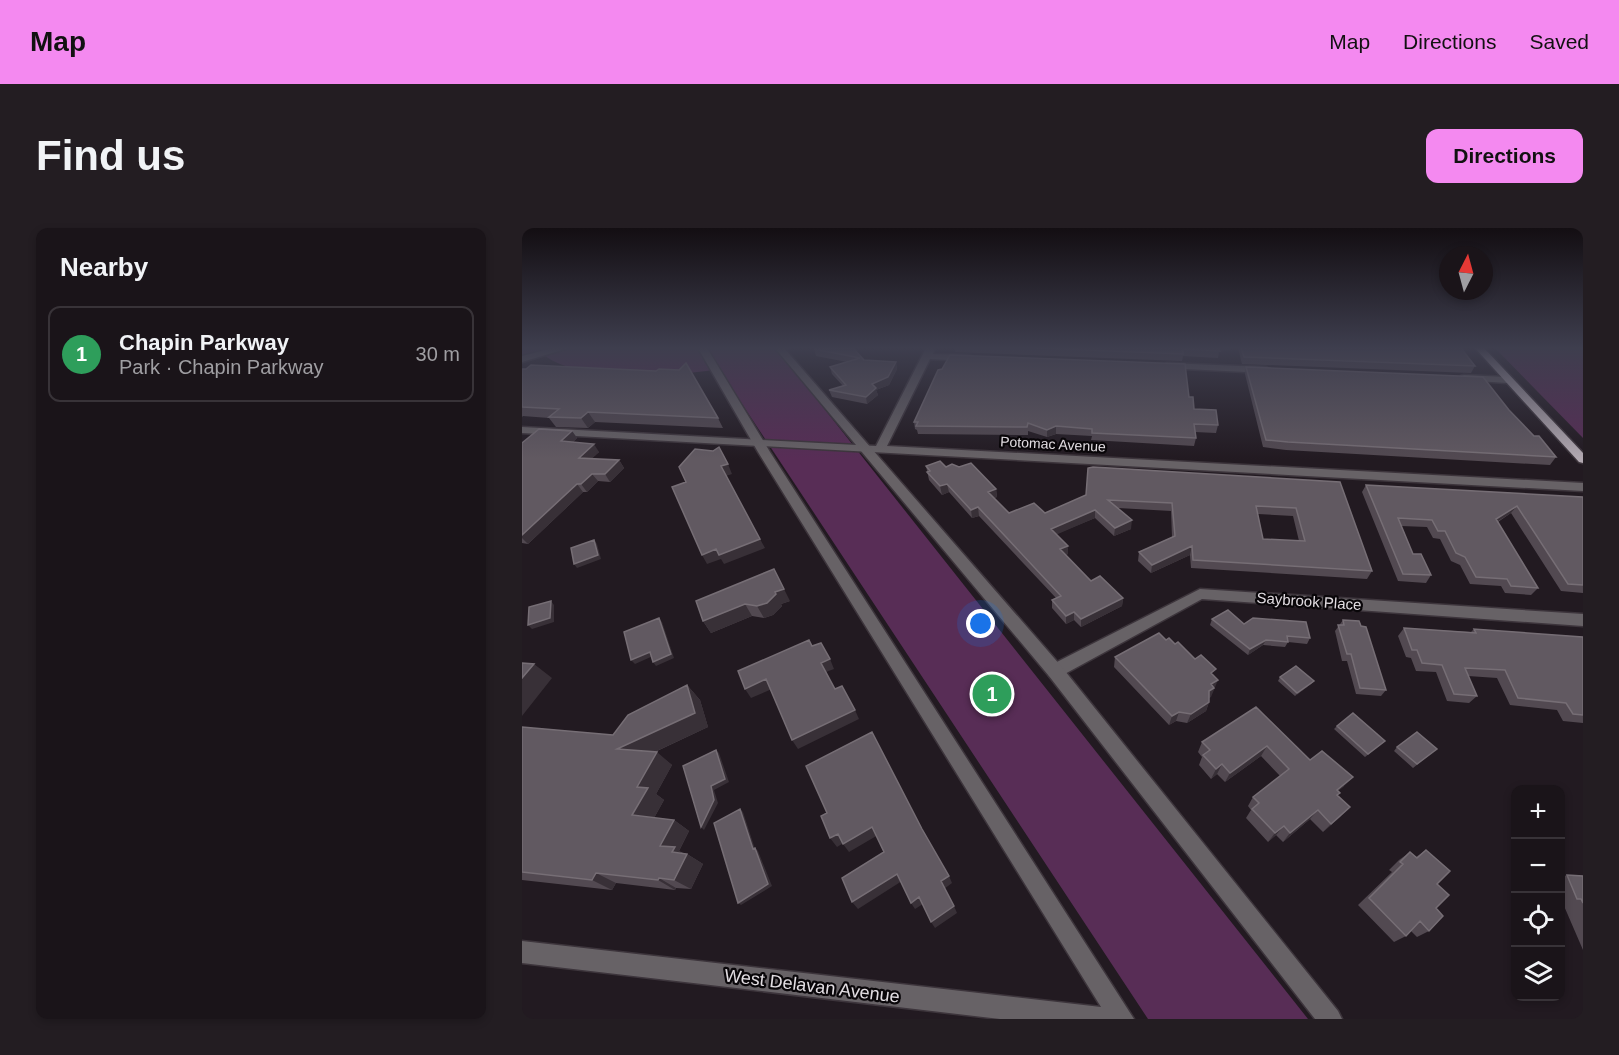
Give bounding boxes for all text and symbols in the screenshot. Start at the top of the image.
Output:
text: Map [30,26,86,57]
text: Map [1329,30,1370,53]
text: Directions [1403,30,1496,53]
text: Saved [1529,30,1589,53]
button: Directions [1426,129,1583,183]
text: Find us [36,132,185,179]
north arrow [1439,246,1493,300]
text: Nearby [60,252,148,282]
text: Chapin Parkway [119,330,289,355]
text: 1 [76,343,87,365]
text: 30 m [416,343,460,365]
text: Park · Chapin Parkway [119,356,324,378]
street label: Potomac Avenue [1000,433,1106,455]
street label: Saybrook Place [1256,589,1362,613]
your location [966,609,995,638]
pin: 1 [972,672,1012,716]
map controls [1511,785,1565,1001]
button: + [1511,785,1565,839]
button: − [1511,839,1565,893]
button: locate [1511,893,1565,947]
button: layers [1511,947,1565,1001]
street label: West Delavan Avenue [723,965,901,1007]

